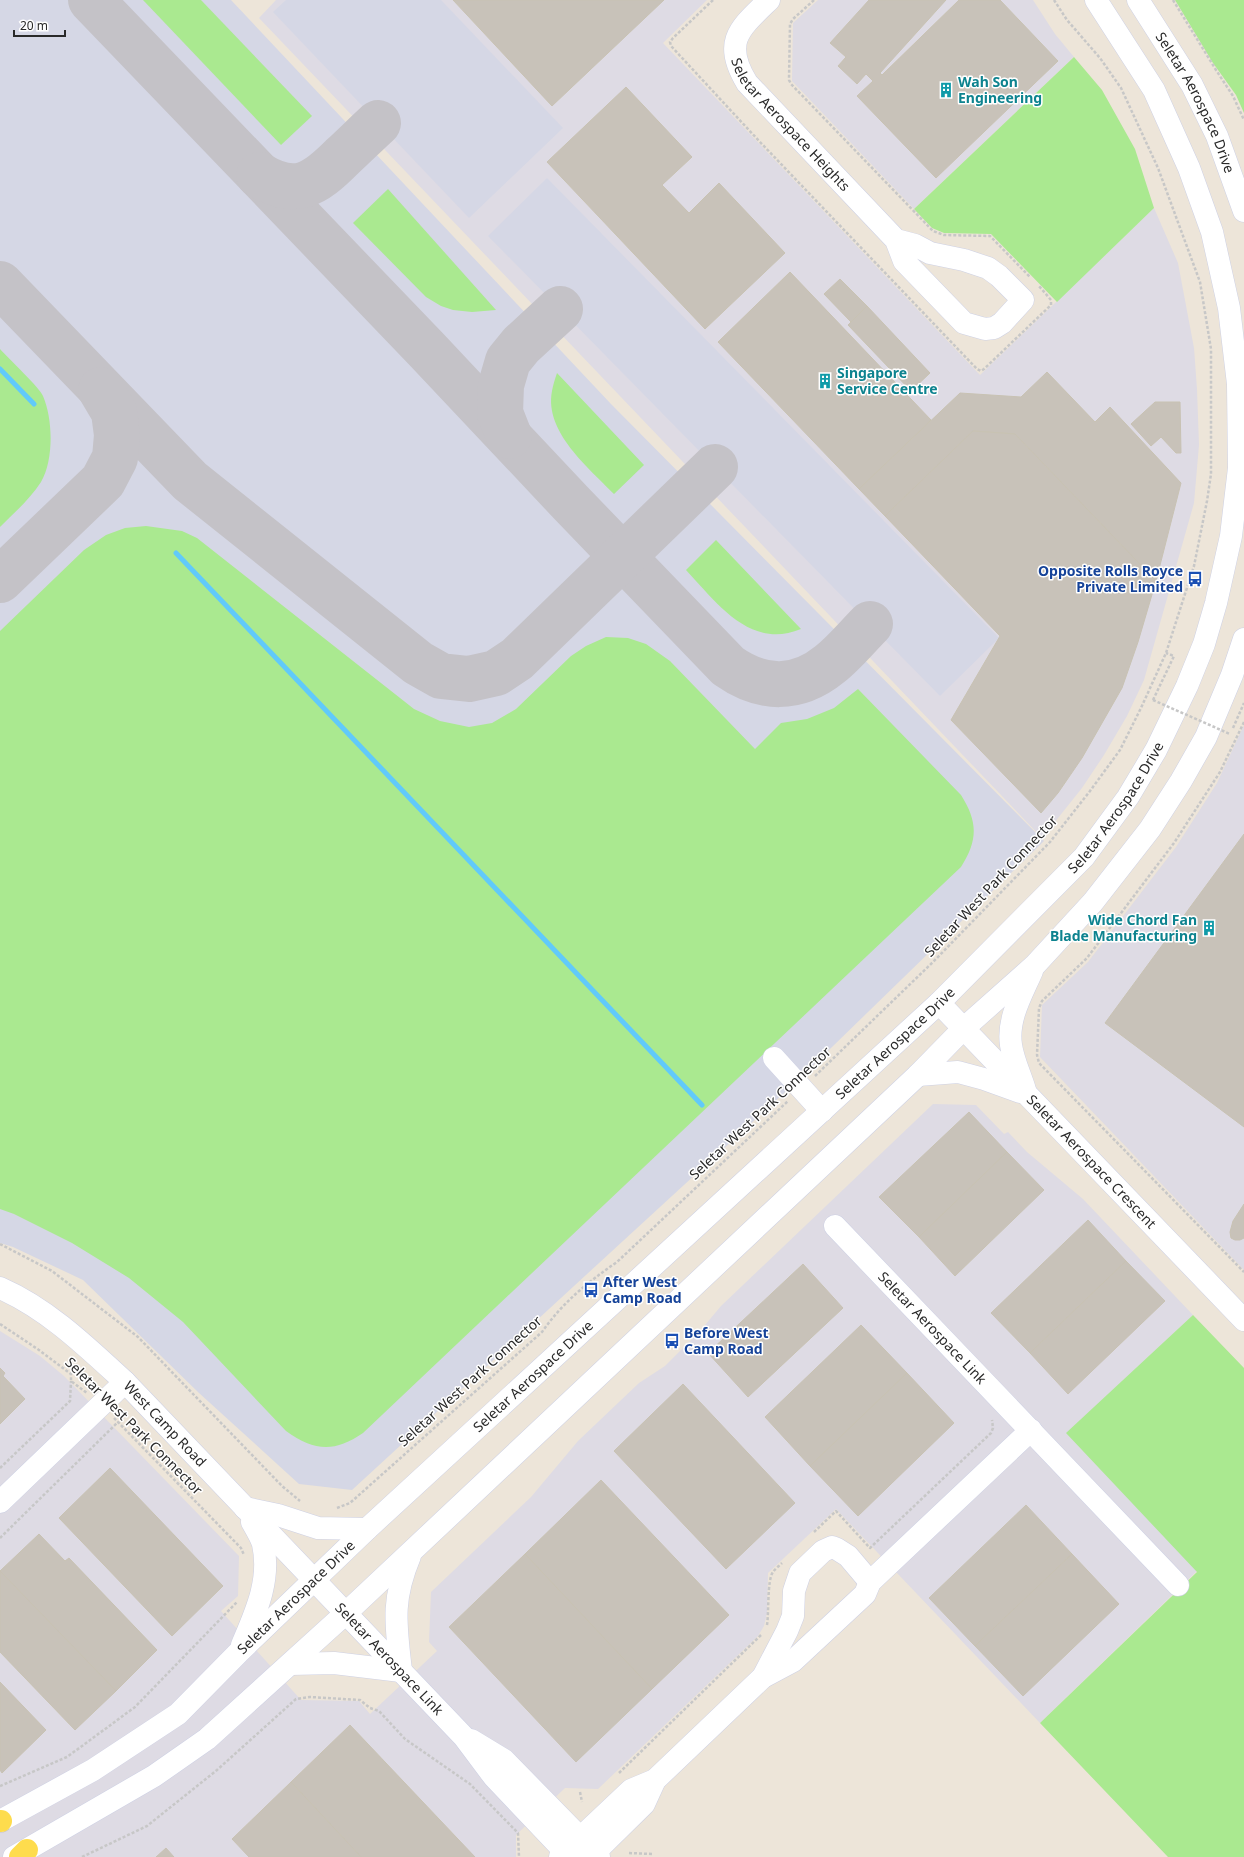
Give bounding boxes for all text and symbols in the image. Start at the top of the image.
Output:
scale bar [14,12,65,38]
text: 20 m [20,17,48,34]
street label: Seletar Aerospace Drive [1152,28,1240,176]
street label: Seletar Aerospace Heights [727,55,855,195]
place label: Wah Son Engineering [958,72,1042,107]
building icon: Wah Son Engineering [937,81,955,99]
place label: Singapore Service Centre [837,363,938,398]
building icon: Singapore Service Centre [816,372,834,390]
place label: Opposite Rolls Royce Private Limited [1038,561,1183,596]
bus stop icon: Opposite Rolls Royce Private Limited [1186,570,1204,588]
street label: Seletar Aerospace Drive [1063,738,1168,877]
street label: Seletar West Park Connector [920,811,1062,961]
place label: Wide Chord Fan Blade Manufacturing [1050,910,1197,945]
building icon: Wide Chord Fan Blade Manufacturing [1200,919,1218,937]
street label: Seletar Aerospace Drive [831,983,959,1103]
street label: Seletar West Park Connector [685,1042,835,1183]
street label: Seletar Aerospace Crescent [1023,1090,1161,1232]
street label: Seletar Aerospace Link [874,1267,991,1388]
place label: After West Camp Road [603,1272,682,1307]
bus stop icon: After West Camp Road [582,1281,600,1299]
street label: Seletar West Park Connector [394,1311,546,1450]
street label: Seletar Aerospace Drive [469,1316,597,1436]
place label: Before West Camp Road [684,1323,769,1358]
bus stop icon: Before West Camp Road [663,1332,681,1350]
street label: Seletar West Park Connector [61,1353,207,1499]
street label: West Camp Road [120,1376,211,1470]
street label: Seletar Aerospace Drive [233,1536,359,1658]
street label: Seletar Aerospace Link [331,1598,448,1719]

